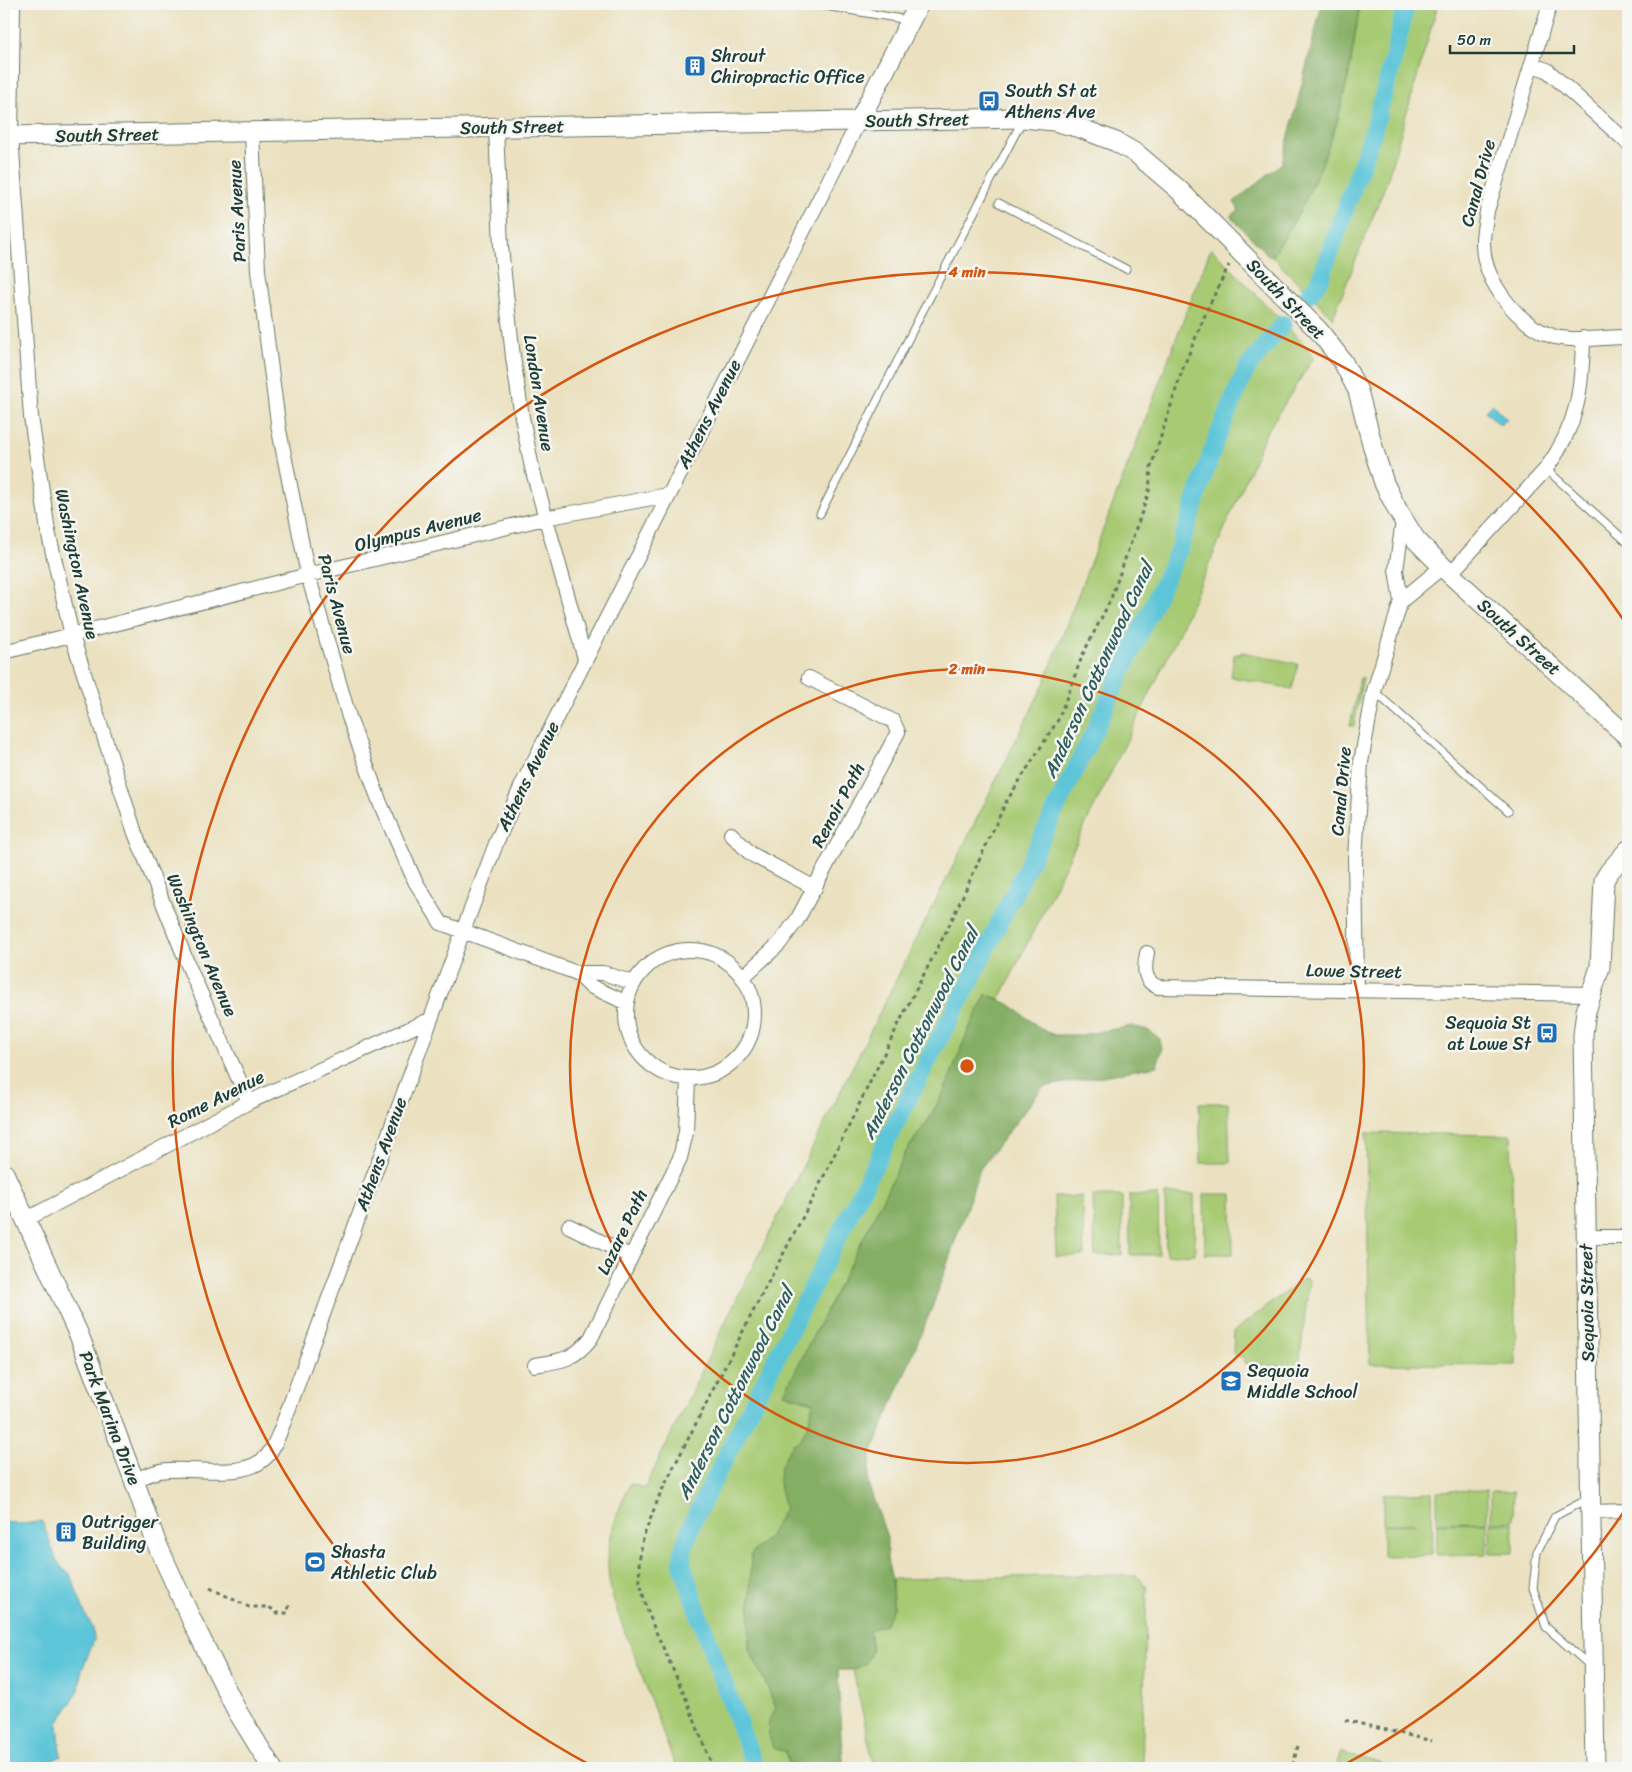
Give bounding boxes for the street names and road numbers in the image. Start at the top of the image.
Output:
street label: South Street [865,103,970,137]
street label: South Street [460,110,565,144]
street label: South Street [55,118,160,152]
street label: Canal Drive [1451,136,1505,230]
street label: Paris Avenue [218,159,256,263]
street label: South Street [1238,250,1334,348]
street label: London Avenue [514,332,564,454]
street label: Athens Avenue [667,354,750,475]
street label: Washington Avenue [45,486,109,643]
street label: Olympus Avenue [351,499,485,561]
street label: Paris Avenue [308,550,366,658]
street label: South Street [1470,590,1569,684]
street label: Athens Avenue [487,715,569,837]
street label: Canal Drive [1321,745,1361,837]
street label: Renoir Path [802,757,874,853]
street label: Washington Avenue [157,868,247,1022]
street label: Lowe Street [1306,954,1402,988]
street label: Rome Avenue [162,1061,270,1137]
street label: Athens Avenue [345,1093,416,1216]
street label: Lazare Path [587,1183,657,1281]
street label: Sequoia Street [1570,1243,1604,1362]
street label: Park Marina Drive [70,1346,150,1490]

